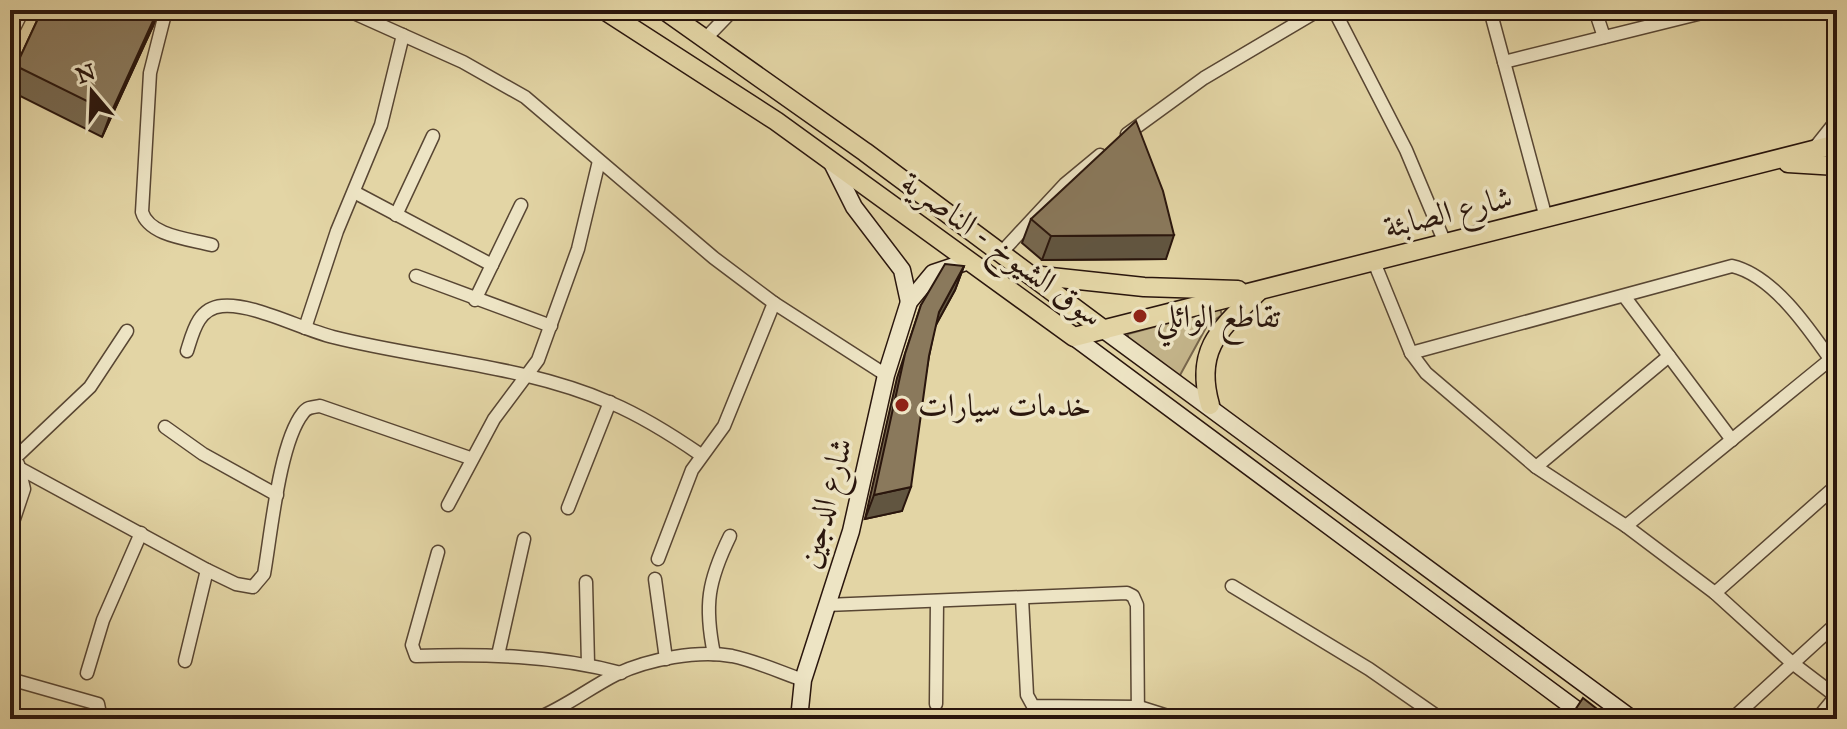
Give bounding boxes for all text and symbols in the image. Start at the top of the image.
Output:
north arrow [52,52,132,132]
text: N [72,58,99,89]
street label: سوق الشيوخ - الناصرية [889,163,1111,342]
street label: شارع الصابئة [1380,177,1518,254]
place label: تقاطع الوائلي [1156,297,1281,347]
marker: تقاطع الوائلي [1131,307,1149,325]
place label: خدمات سيارات [918,386,1091,425]
marker: خدمات سيارات [893,396,911,414]
street label: شارع الدجين [789,434,868,574]

